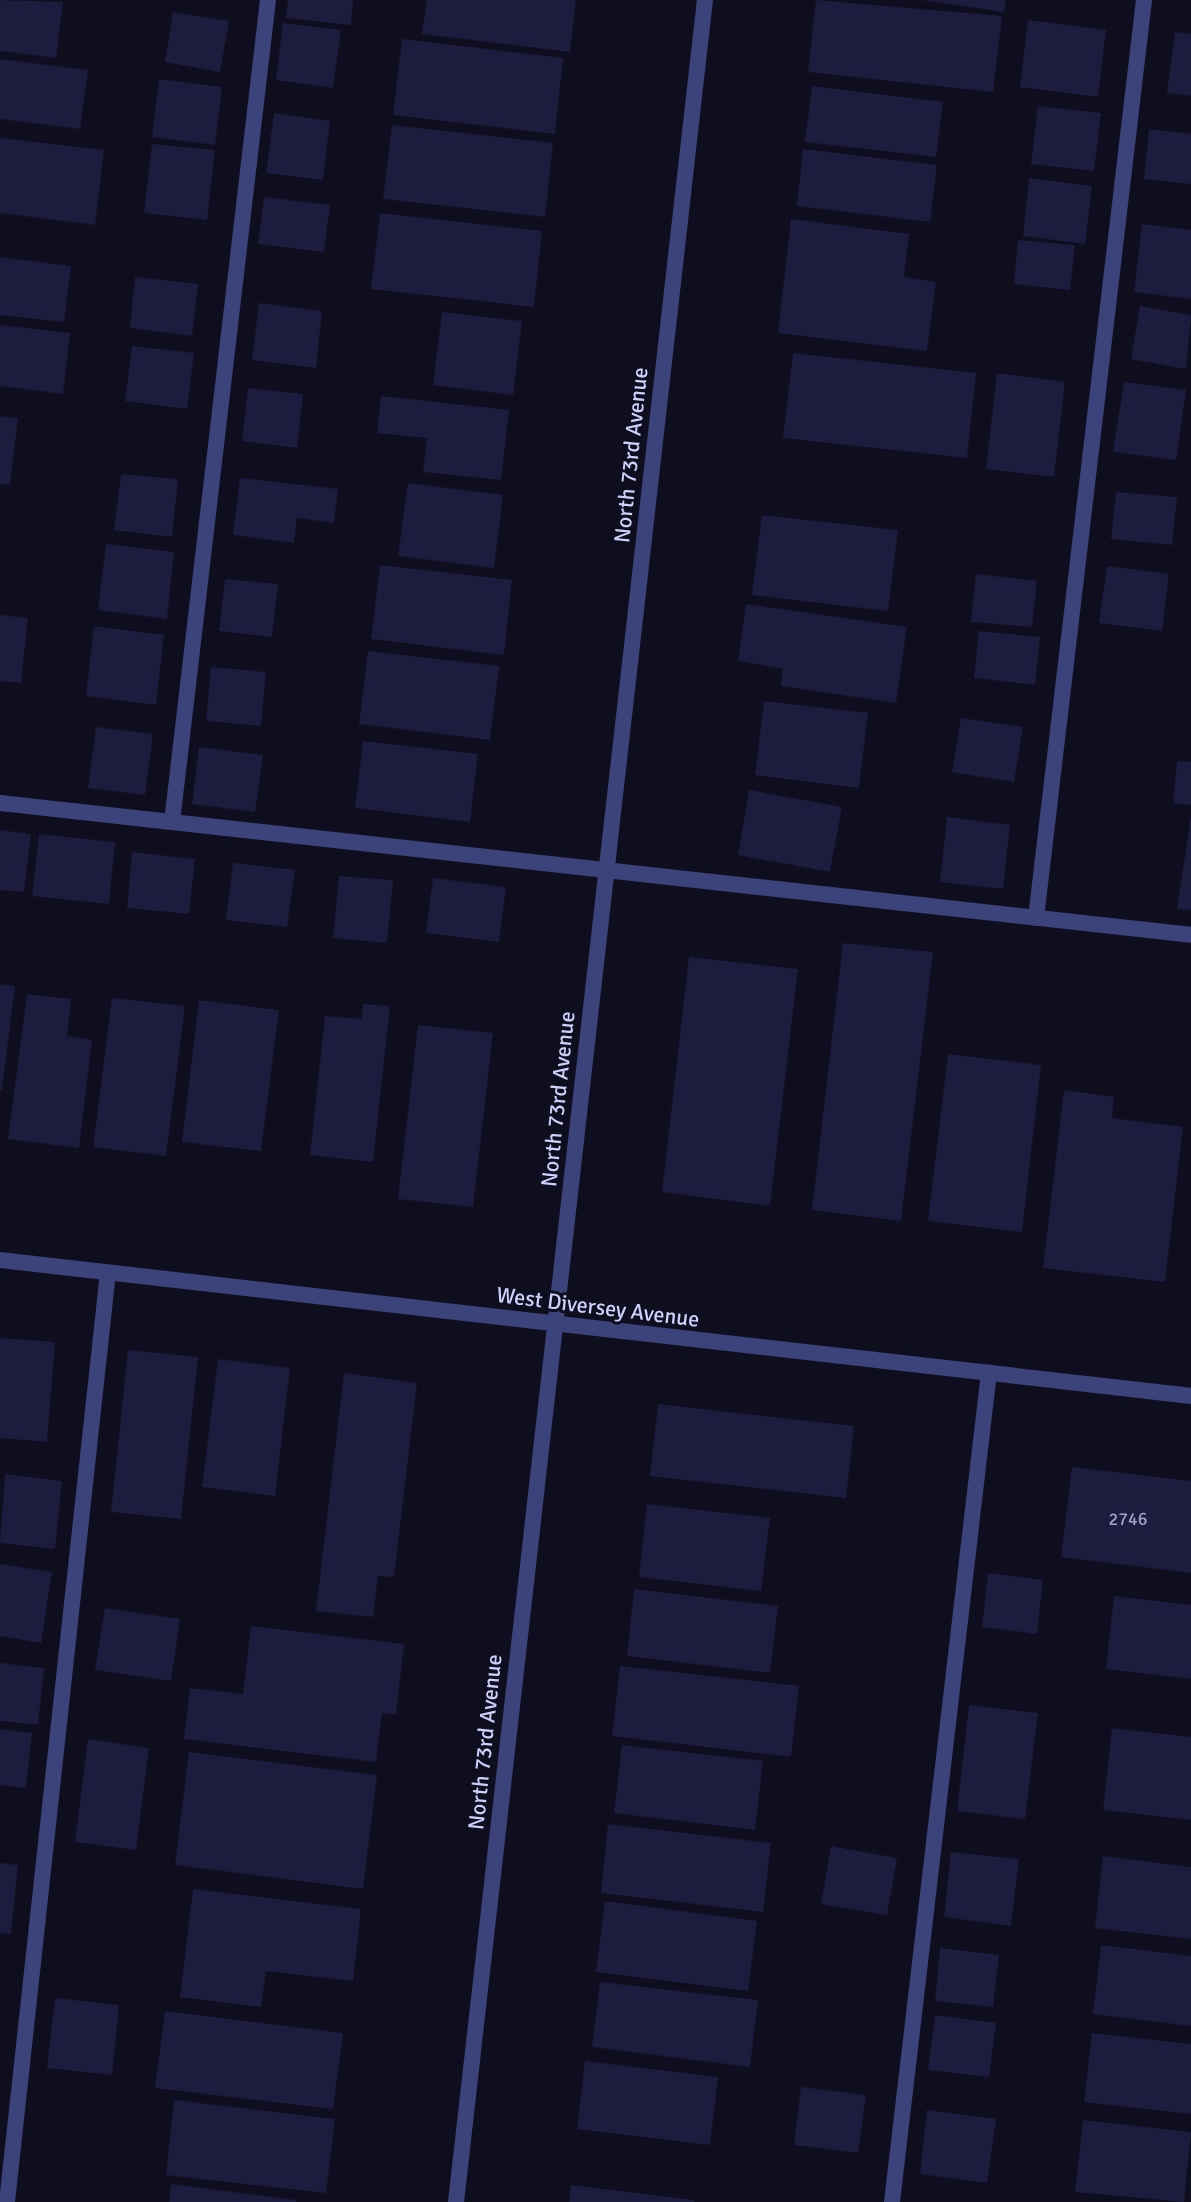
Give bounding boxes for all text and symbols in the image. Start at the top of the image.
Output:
street label: North 73rd Avenue [609,366,653,544]
street label: North 73rd Avenue [536,1010,580,1188]
street label: West Diversey Avenue [495,1281,701,1333]
house number: 2746 [1109,1508,1147,1530]
street label: North 73rd Avenue [463,1653,507,1831]

